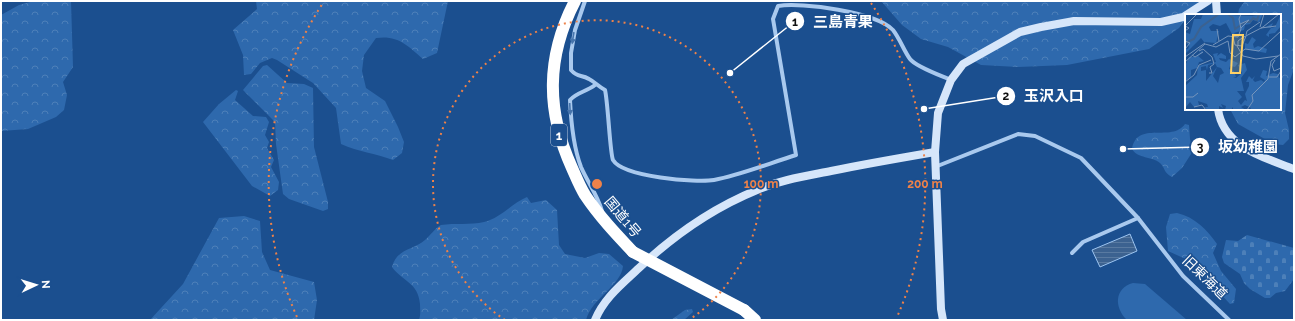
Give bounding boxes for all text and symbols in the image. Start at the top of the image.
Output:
callout: 三島青果 [785,8,881,35]
text: 三島青果 [813,13,873,31]
inset map [1185,14,1281,110]
text: 1 [792,15,798,29]
one-way arrow [570,32,576,44]
callout: 玉沢入口 [996,82,1092,109]
text: 玉沢入口 [1024,87,1084,105]
text: 2 [1003,89,1010,103]
one-way arrow [567,103,573,116]
road number: 1 [551,124,567,146]
callout: 坂幼稚園 [1190,134,1286,161]
text: 坂幼稚園 [1218,138,1278,156]
text: 3 [1197,140,1204,154]
centre of rings [590,177,604,191]
text: 100 m [744,177,778,191]
text: 200 m [907,177,943,191]
street label: 国道1号 [601,193,645,241]
street label: 旧東海道 [1179,252,1231,302]
north arrow [16,265,56,305]
text: N [39,280,52,289]

